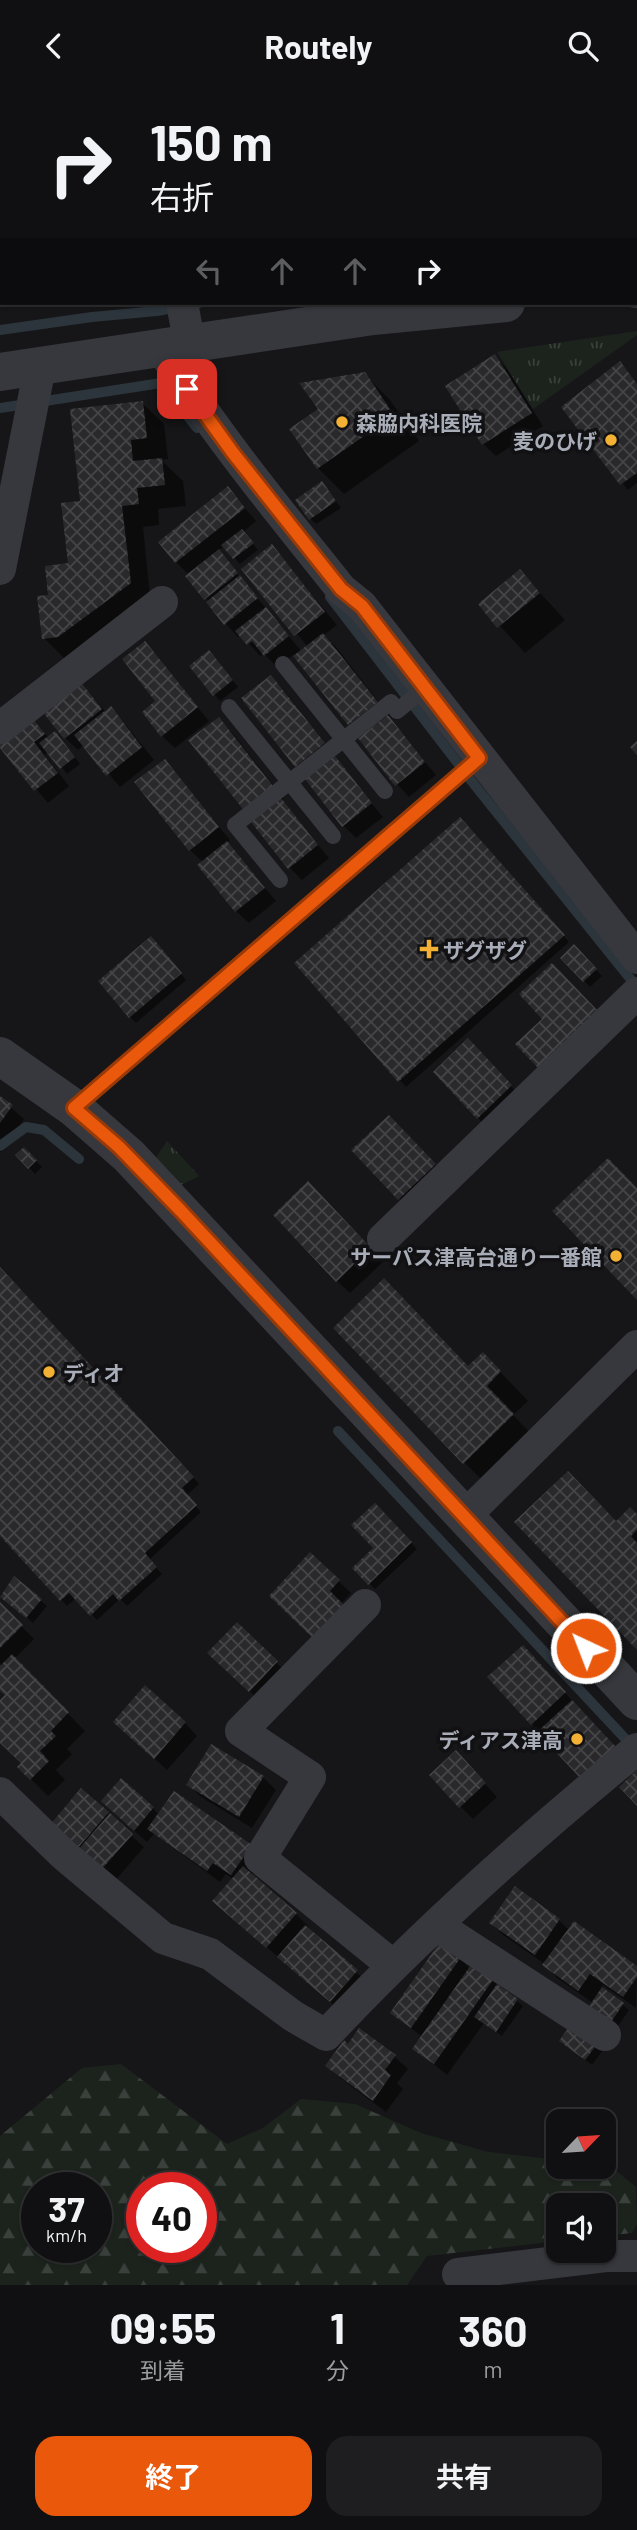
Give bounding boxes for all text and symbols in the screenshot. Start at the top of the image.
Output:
icon: back [35,27,73,65]
text: Routely [264,27,373,65]
icon: search [564,27,602,65]
text: 150 m [150,112,272,171]
icon: right [35,119,126,210]
text: 右折 [150,177,214,215]
icon: left [190,252,228,290]
icon: ahead [263,252,301,290]
icon: ahead [336,252,374,290]
icon: right [409,252,447,290]
pin [157,359,217,419]
icon: arrive [168,370,206,408]
place label: 森脇内科医院 [356,410,482,435]
marker: 森脇内科医院 [334,414,350,430]
place label: 麦のひげ [513,428,597,453]
marker: 麦のひげ [603,432,619,448]
place label: ザグザグ [443,937,527,962]
marker: ザグザグ [421,941,437,957]
place label: サーパス津高台通り一番館 [350,1244,602,1269]
marker: サーパス津高台通り一番館 [608,1248,624,1264]
place label: ディオ [63,1360,125,1385]
marker: ディオ [41,1364,57,1380]
position arrow [549,1611,623,1685]
place label: ディアス津高 [438,1727,563,1752]
marker: ディアス津高 [569,1731,585,1747]
north arrow [546,2109,616,2179]
map controls [546,2109,616,2263]
speed limit sign: 40 [126,2172,217,2263]
text: 37 [48,2187,85,2229]
button: sound [546,2193,616,2263]
text: km/h [46,2224,87,2246]
text: 09:55 [110,2302,216,2352]
text: 1 [330,2302,345,2352]
text: 360 [458,2305,528,2355]
text: m [483,2355,502,2383]
text: 到着 [140,2356,186,2384]
text: 分 [326,2356,349,2384]
button: 終了 [35,2436,312,2516]
button: 共有 [326,2436,602,2516]

